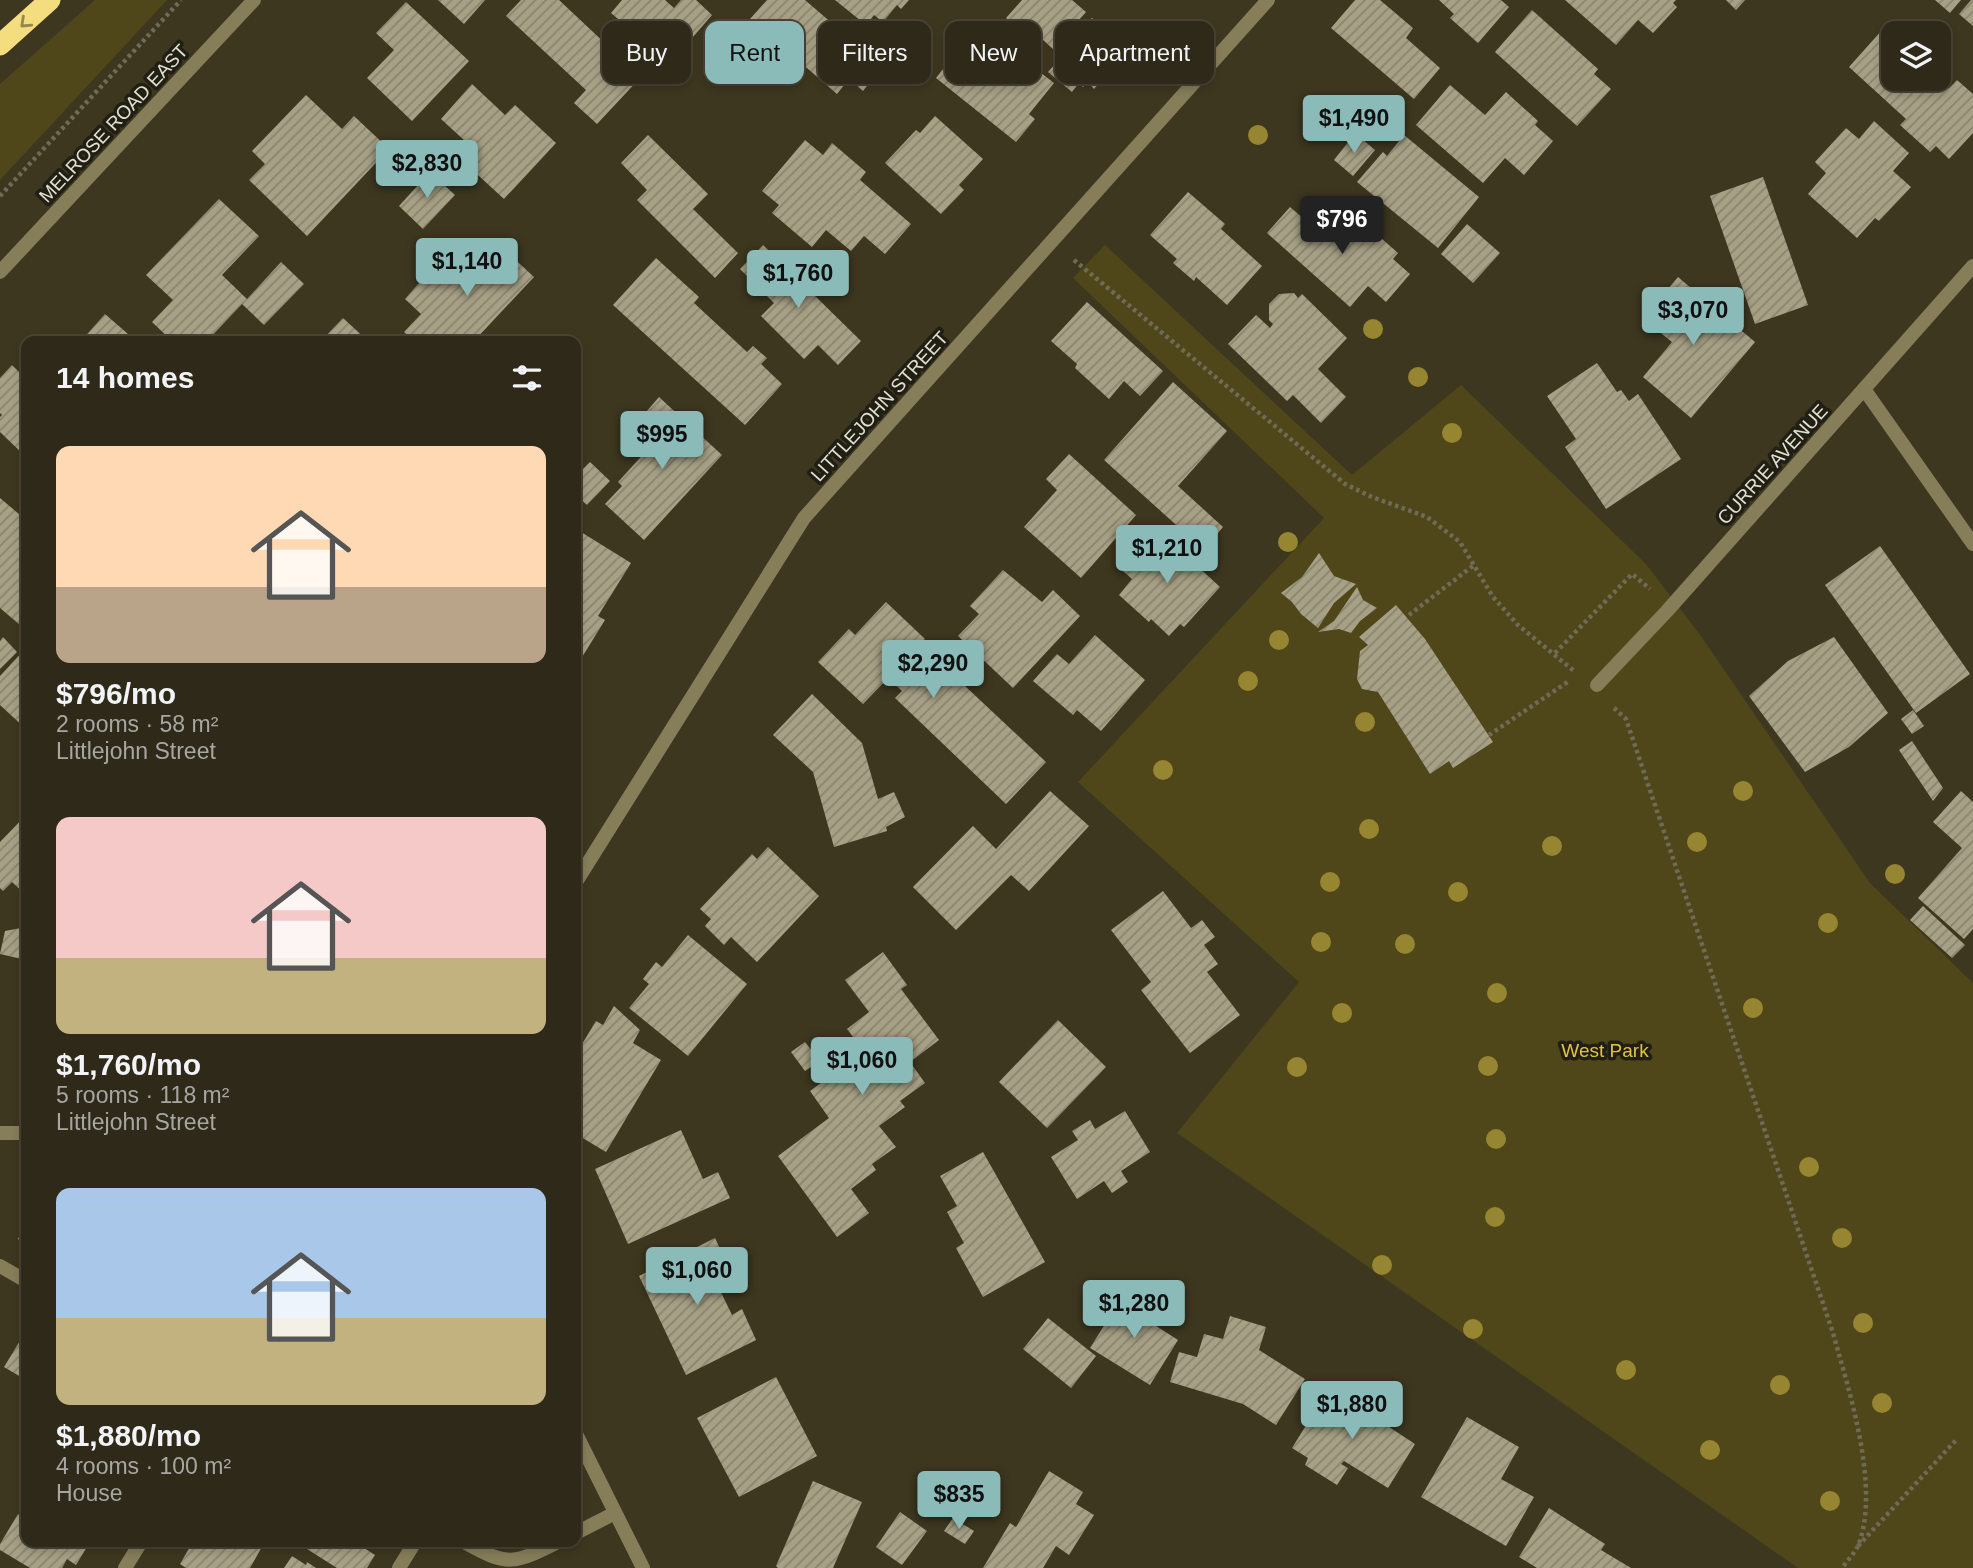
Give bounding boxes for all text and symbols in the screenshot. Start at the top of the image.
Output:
one-way arrow [20,14,33,27]
chip: Buy [602,21,691,84]
chip: Rent [705,21,804,84]
chip: Filters [818,21,931,84]
chip: New [945,21,1041,84]
chip: Apartment [1055,21,1214,84]
map controls [1881,21,1951,91]
button: layers [1881,21,1951,91]
street label: MELROSE ROAD EAST [35,40,192,207]
pin: $1,490 [1297,96,1411,155]
text: $1,490 [1319,105,1389,131]
pin: $2,830 [370,140,484,200]
text: $2,830 [392,150,462,176]
pin: $796 [1301,196,1383,256]
text: $796 [1316,206,1368,232]
pin: $1,140 [410,238,524,298]
text: $1,140 [432,248,502,274]
pin: $1,760 [741,250,855,310]
text: $1,760 [763,260,833,286]
pin: $3,070 [1636,288,1750,347]
text: $3,070 [1658,297,1728,323]
street label: LITTLEJOHN STREET [807,327,952,486]
icon: filters [508,359,546,397]
text: 14 homes [56,361,194,394]
street label: CURRIE AVENUE [1713,400,1832,529]
pin: $995 [621,412,703,471]
text: $995 [636,421,688,447]
icon: home [238,492,364,618]
pin: $1,210 [1110,526,1224,585]
text: $1,210 [1132,535,1202,561]
pin: $2,290 [876,640,990,700]
text: $2,290 [898,650,968,676]
text: $796/mo [56,677,176,710]
text: 2 rooms · 58 m² [56,711,218,737]
text: Littlejohn Street [56,738,216,764]
icon: home [238,863,364,989]
pin: $1,060 [805,1038,919,1097]
park label: West Park [1561,1040,1649,1061]
text: $1,060 [827,1047,897,1073]
text: $1,760/mo [56,1048,201,1081]
text: 5 rooms · 118 m² [56,1082,229,1108]
text: Littlejohn Street [56,1109,216,1135]
icon: home [238,1234,364,1360]
pin: $1,060 [640,1248,754,1307]
text: $1,060 [662,1257,732,1283]
pin: $1,280 [1077,1280,1191,1340]
text: $1,280 [1099,1290,1169,1316]
pin: $1,880 [1295,1382,1409,1441]
text: $1,880 [1317,1391,1387,1417]
text: $1,880/mo [56,1419,201,1452]
text: 4 rooms · 100 m² [56,1453,231,1479]
pin: $835 [918,1472,1000,1531]
text: House [56,1480,122,1506]
text: $835 [933,1481,985,1507]

